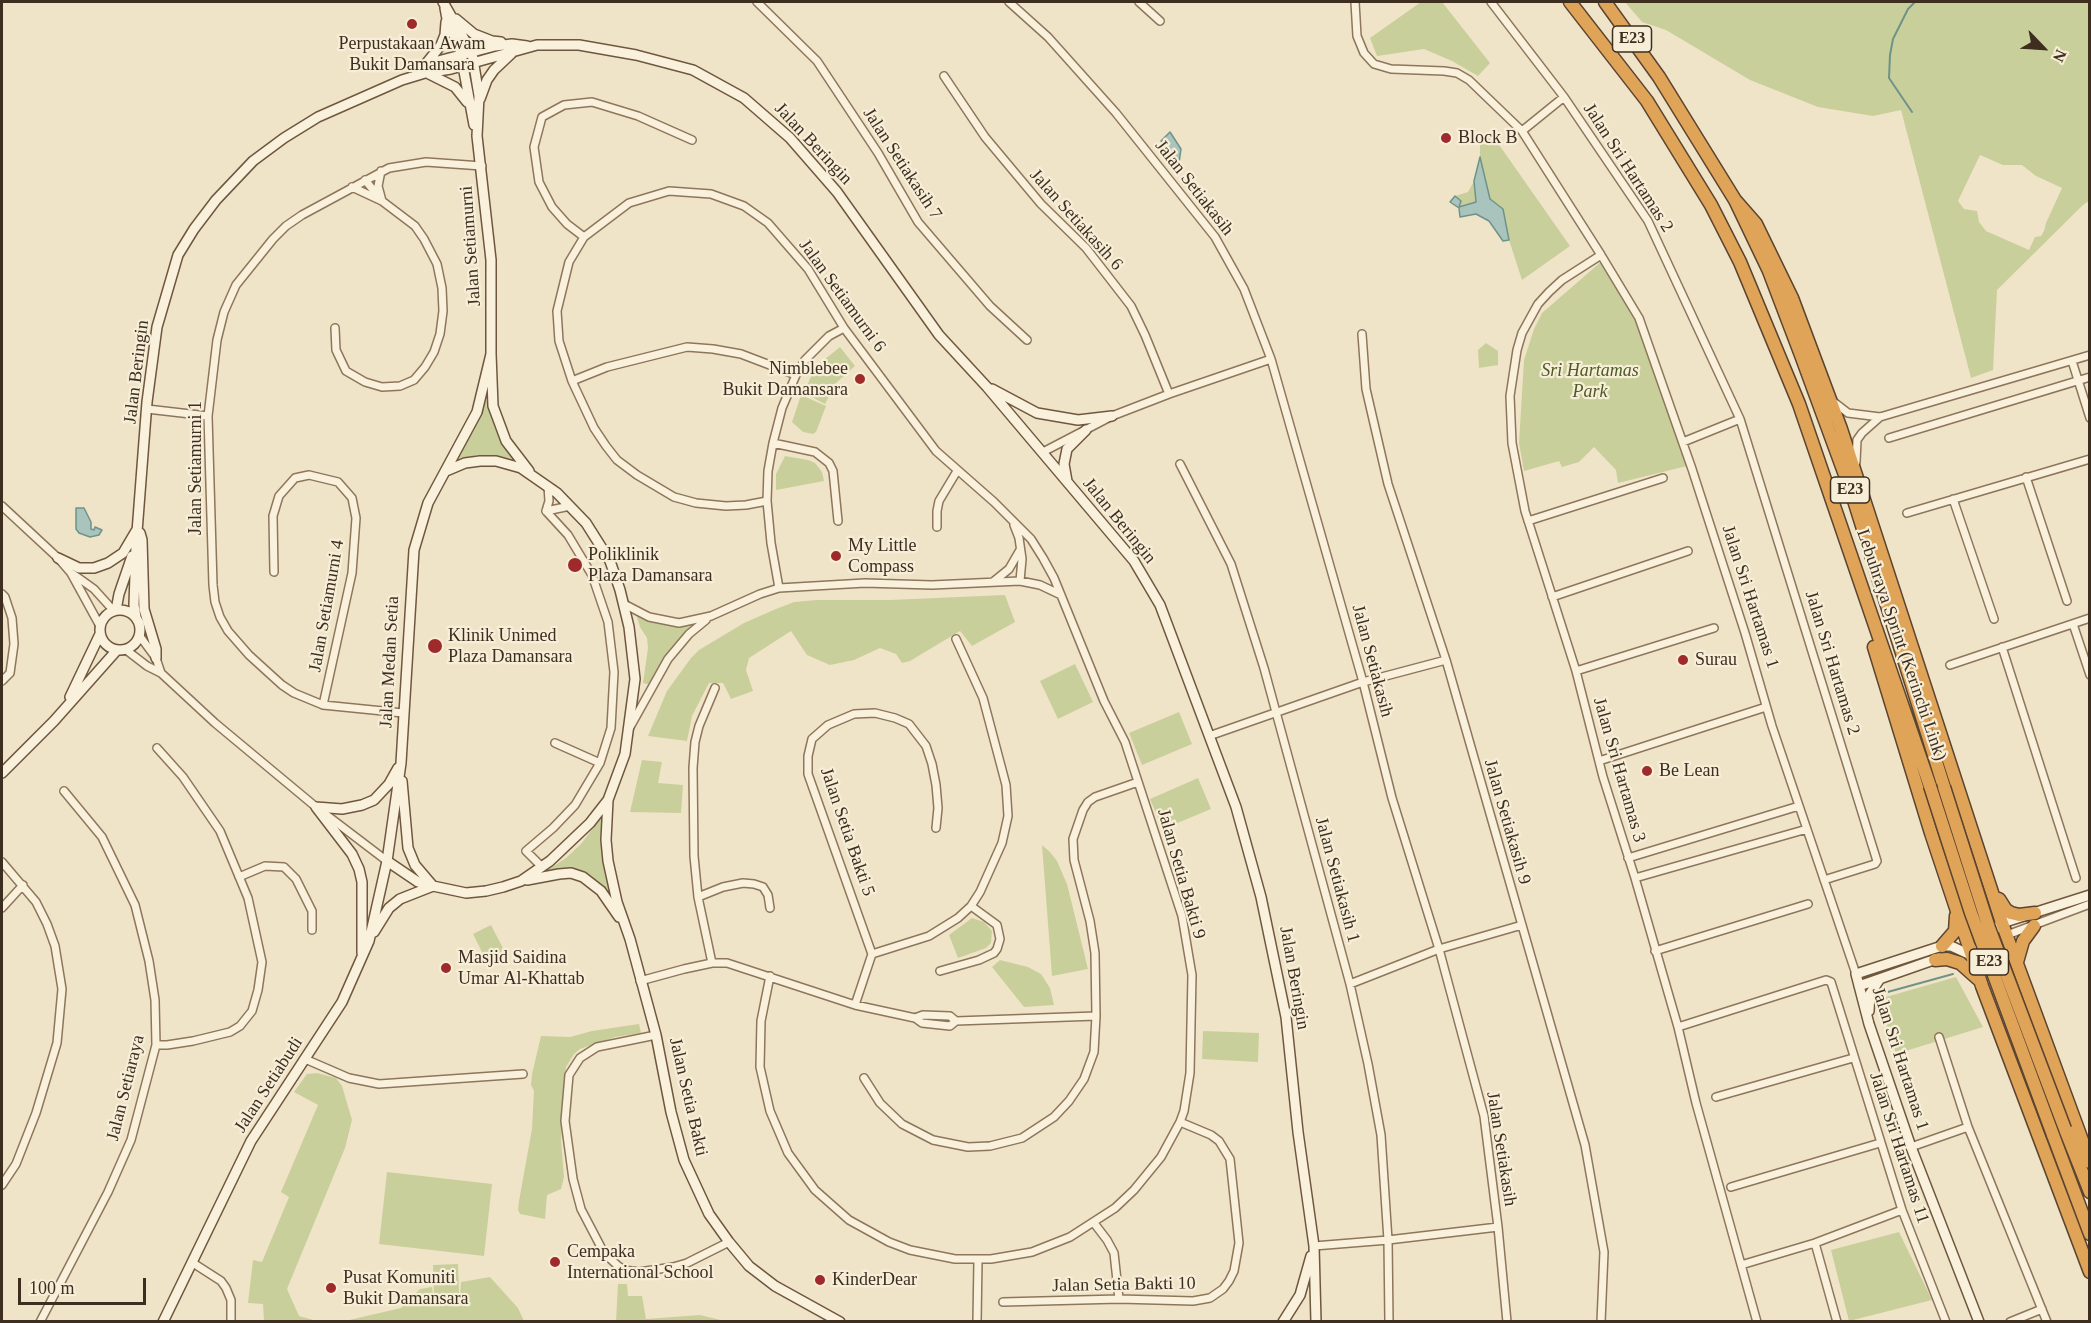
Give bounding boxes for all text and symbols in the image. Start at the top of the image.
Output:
marker: Perpustakaan Awam Bukit Damansara [405,17,419,31]
north arrow [2013,18,2073,78]
road number: E23 [1612,26,1652,52]
place label: Perpustakaan Awam Bukit Damansara [339,33,485,76]
text: N [2050,47,2070,65]
street label: Jalan Beringin [769,98,857,190]
street label: Jalan Sri Hartamas 2 [1578,99,1678,237]
street label: Jalan Setiakasih 7 [858,104,946,224]
place label: Block B [1458,127,1518,149]
marker: Block B [1439,131,1453,145]
street label: Jalan Setiakasih [1150,136,1238,240]
street label: Jalan Setiakasih 6 [1025,165,1127,275]
street label: Jalan Setiamurni [456,185,486,307]
street label: Jalan Setiamurni 6 [794,235,890,357]
street label: Jalan Beringin [120,319,154,425]
place label: Nimblebee Bukit Damansara [723,358,848,400]
park label: Sri Hartamas Park [1541,360,1639,403]
marker: Nimblebee Bukit Damansara [853,372,867,386]
street label: Jalan Setiamurni 1 [185,401,207,535]
street label: Jalan Beringin [1078,474,1160,568]
road number: E23 [1830,477,1870,503]
street label: Jalan Sri Hartamas 1 [1717,523,1783,671]
street label: Lebuhraya Sprint (Kerinchi Link) [1851,526,1951,764]
place label: My Little Compass [848,535,916,578]
street label: Jalan Setiamurni 4 [305,538,349,674]
place label: Poliklinik Plaza Damansara [588,544,712,586]
marker: My Little Compass [829,549,843,563]
marker: Poliklinik Plaza Damansara [566,556,584,574]
street label: Jalan Sri Hartamas 2 [1800,588,1864,738]
street label: Jalan Medan Setia [376,596,404,728]
street label: Jalan Setiakasih [1347,602,1397,720]
place label: Klinik Unimed Plaza Damansara [448,625,572,668]
marker: Klinik Unimed Plaza Damansara [426,637,444,655]
place label: Surau [1695,649,1737,671]
marker: Surau [1676,653,1690,667]
street label: Jalan Sri Hartamas 3 [1588,695,1650,845]
street label: Jalan Setiakasih 9 [1479,757,1535,887]
place label: Be Lean [1659,760,1719,782]
marker: Be Lean [1640,764,1654,778]
street label: Jalan Setia Bakti 5 [815,765,879,899]
street label: Jalan Setia Bakti 9 [1152,806,1210,942]
street label: Jalan Setiakasih 1 [1310,815,1364,945]
street label: Jalan Beringin [1274,925,1314,1031]
place label: Masjid Saidina Umar Al-Khattab [458,947,584,990]
road number: E23 [1970,949,2008,975]
marker: Masjid Saidina Umar Al-Khattab [439,961,453,975]
street label: Jalan Sri Hartamas 1 [1867,985,1933,1133]
street label: Jalan Setiaraya [102,1033,150,1143]
street label: Jalan Setiabudi [230,1033,308,1137]
street label: Jalan Setia Bakti [664,1036,712,1158]
street label: Jalan Sri Hartamas 11 [1864,1070,1934,1226]
street label: Jalan Setiakasih [1481,1090,1521,1208]
place label: Cempaka International School [567,1241,713,1284]
marker: Cempaka International School [548,1255,562,1269]
scale bar [21,1266,148,1304]
place label: Pusat Komuniti Bukit Damansara [343,1267,468,1310]
place label: KinderDear [832,1269,917,1291]
marker: KinderDear [813,1273,827,1287]
street label: Jalan Setia Bakti 10 [1052,1273,1196,1297]
text: 100 m [29,1278,75,1298]
marker: Pusat Komuniti Bukit Damansara [324,1281,338,1295]

